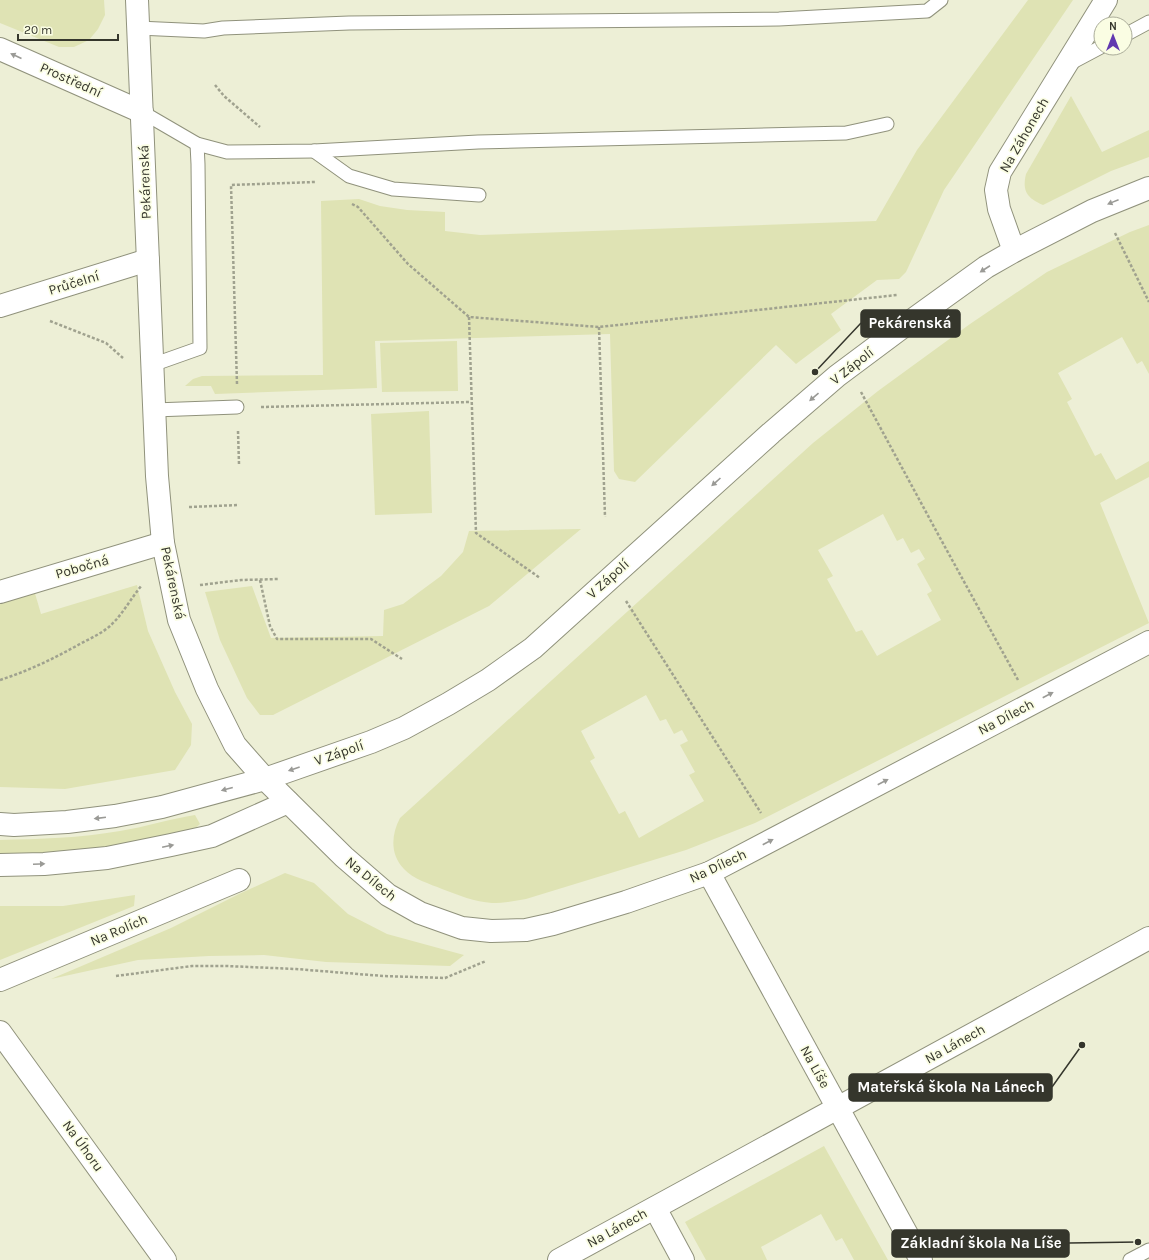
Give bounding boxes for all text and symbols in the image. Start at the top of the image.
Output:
scale bar [18,16,118,42]
north arrow [1093,16,1133,56]
text: N [1109,20,1117,33]
text: 20 m [24,23,52,37]
one-way arrow [11,53,22,59]
street label: Prostřední [37,59,105,102]
street label: Na Záhonech [996,94,1052,176]
street label: Pekárenská [135,145,155,219]
one-way arrow [1106,200,1118,206]
one-way arrow [979,265,991,272]
street label: Průčelní [47,267,102,299]
callout: Pekárenská [861,310,960,337]
text: Pekárenská [868,314,952,332]
street label: V Zápolí [827,343,878,388]
one-way arrow [808,392,819,401]
one-way arrow [711,478,721,487]
street label: Pekárenská [157,545,189,621]
street label: Pobočná [53,551,111,583]
street label: V Zápolí [583,555,633,602]
one-way arrow [1042,692,1054,699]
street label: Na Dílech [975,695,1037,739]
street label: V Zápolí [312,736,367,769]
one-way arrow [288,766,300,772]
one-way arrow [877,778,889,785]
one-way arrow [221,786,233,792]
one-way arrow [94,815,106,821]
one-way arrow [762,839,774,845]
one-way arrow [161,843,174,849]
street label: Na Dílech [687,845,749,887]
street label: Na Dílech [342,853,400,905]
one-way arrow [33,861,46,867]
street label: Na Rolích [88,910,150,950]
street label: Na Lánech [922,1021,988,1067]
street label: Na Líše [796,1043,834,1091]
callout: Mateřská škola Na Lánech [849,1074,1052,1101]
text: Mateřská škola Na Lánech [857,1078,1045,1096]
street label: Na Úhoru [59,1116,108,1175]
street label: Na Lánech [584,1205,650,1251]
callout: Základní škola Na Líše [892,1230,1069,1257]
text: Základní škola Na Líše [900,1234,1062,1252]

